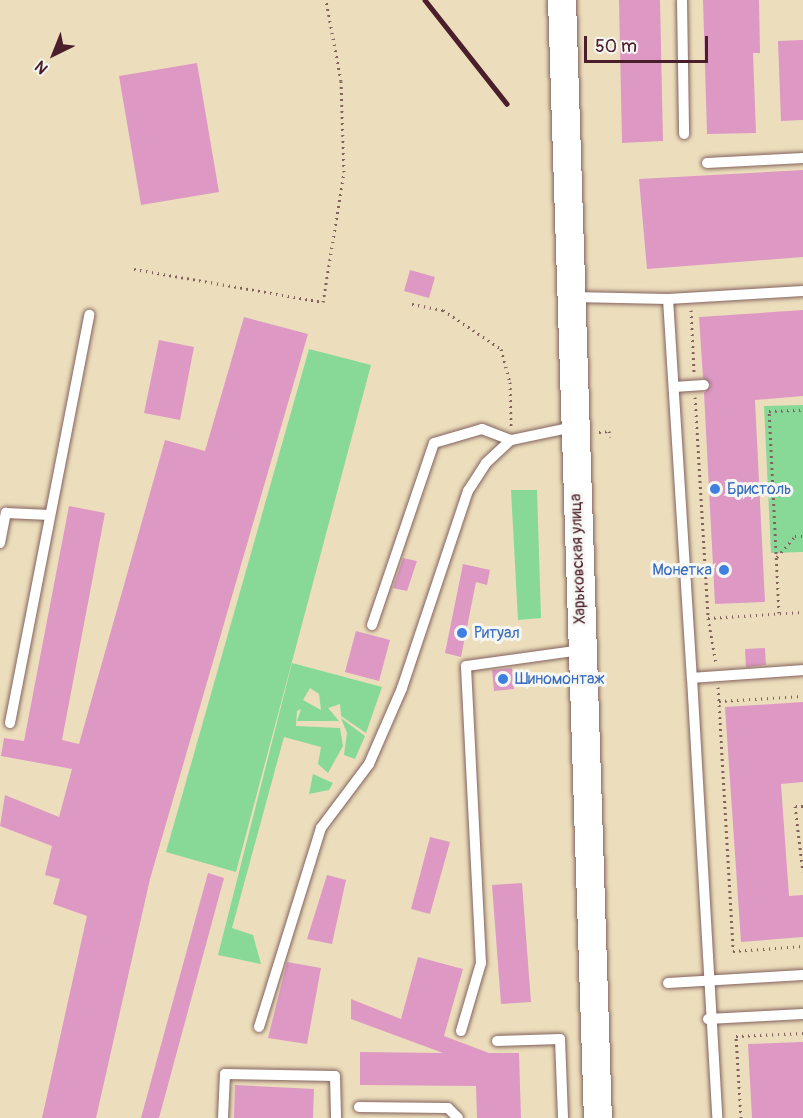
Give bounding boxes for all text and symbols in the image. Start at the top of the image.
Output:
north arrow [24,24,84,84]
scale bar [587,24,712,62]
text: 50 m [595,35,637,58]
text: N [31,56,53,78]
place label: Бристоль [727,479,791,499]
marker: Бристоль [708,482,722,496]
street label: Харьковская улица [566,494,590,624]
place label: Монетка [652,560,712,580]
marker: Монетка [717,563,731,577]
place label: Ритуал [474,623,520,643]
marker: Ритуал [455,626,469,640]
place label: Шиномонтаж [515,669,605,689]
marker: Шиномонтаж [496,672,510,686]

